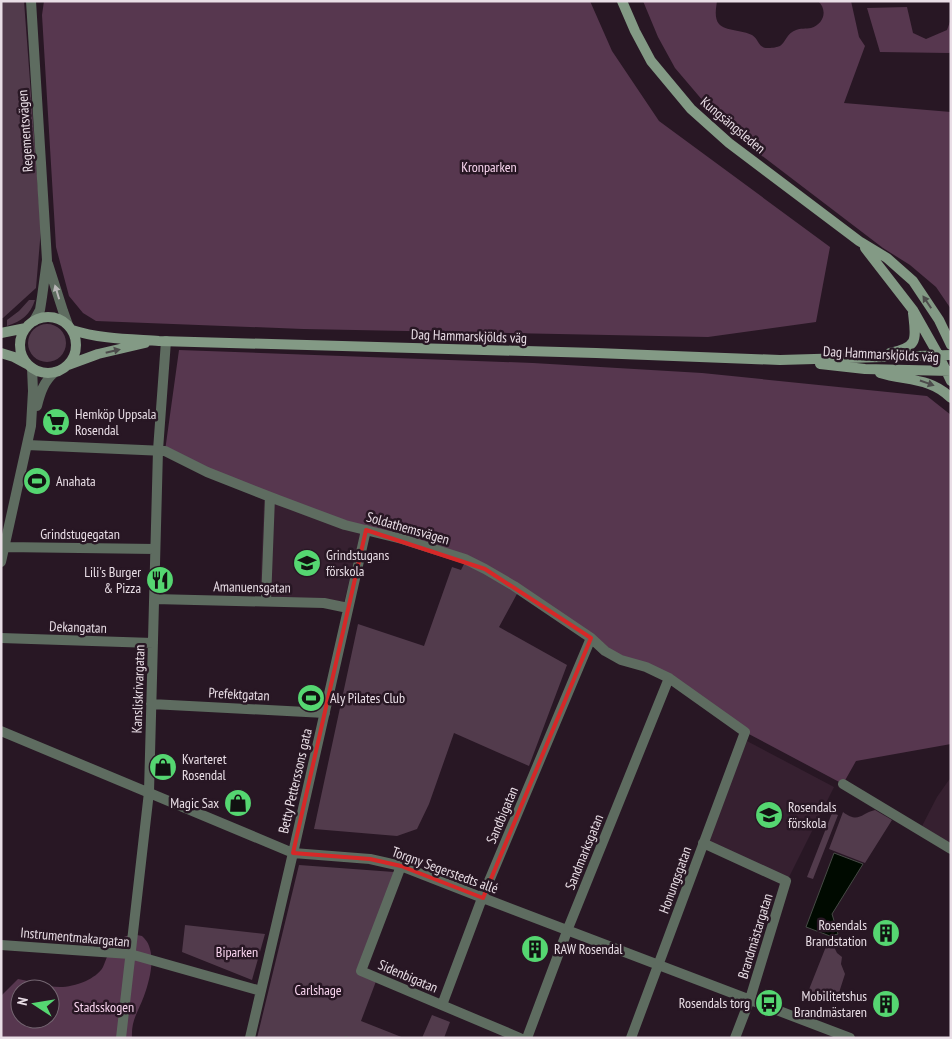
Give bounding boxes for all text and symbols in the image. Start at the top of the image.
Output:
street label: Regementsvägen [13,89,37,173]
street label: Kungsängsleden [697,93,769,157]
park label: Kronparken [461,158,517,176]
one-way arrow [52,285,60,300]
one-way arrow [922,295,932,309]
street label: Dag Hammarskjölds väg [411,325,527,347]
street label: Dag Hammarskjölds väg [823,342,939,366]
one-way arrow [105,347,120,355]
one-way arrow [919,380,934,387]
place label: Hemköp Uppsala Rosendal [75,405,156,439]
supermarket icon: Hemköp Uppsala Rosendal [41,407,71,437]
sports icon: Anahata [22,466,52,496]
place label: Anahata [56,472,96,490]
street label: Soldathemsvägen [364,508,452,548]
street label: Grindstugegatan [40,525,120,543]
place label: Grindstugans förskola [326,546,389,580]
school or university icon: Grindstugans förskola [292,548,322,578]
place label: Lili's Burger & Pizza [84,563,141,597]
restaurant icon: Lili's Burger & Pizza [145,565,175,595]
street label: Amanuensgatan [213,577,291,597]
street label: Dekangatan [49,617,107,637]
street label: Kansliskrivargatan [127,644,149,734]
street label: Prefektgatan [208,683,270,705]
sports icon: Aly Pilates Club [296,683,326,713]
place label: Aly Pilates Club [330,689,405,707]
street label: Betty Petterssons gata [274,727,316,835]
place label: Kvarteret Rosendal [182,750,227,784]
shop icon: Kvarteret Rosendal [148,752,178,782]
street label: Sandbigatan [482,784,522,846]
shop icon: Magic Sax [223,788,253,818]
place label: Magic Sax [170,794,219,812]
place label: Rosendals förskola [788,798,837,832]
school or university icon: Rosendals förskola [754,800,784,830]
street label: Sandmarksgatan [561,812,607,892]
street label: Torgny Segerstedts allé [389,842,501,898]
street label: Honungsgatan [655,844,695,916]
street label: Brandmästargatan [733,891,777,981]
place label: Rosendals Brandstation [805,916,867,950]
building icon: Rosendals Brandstation [871,918,901,948]
street label: Instrumentmakargatan [20,923,130,951]
building icon: RAW Rosendal [520,934,550,964]
place label: RAW Rosendal [554,940,623,958]
park label: Biparken [216,943,258,961]
street label: Sidenbigatan [375,955,441,997]
north arrow [10,979,60,1029]
park label: Carlshage [294,981,342,999]
place label: Mobilitetshus Brandmästaren [794,987,867,1021]
bus stop icon: Rosendals torg [754,988,784,1018]
building icon: Mobilitetshus Brandmästaren [871,989,901,1019]
place label: Rosendals torg [679,994,750,1012]
text: N [13,996,32,1007]
park label: Stadsskogen [74,998,134,1016]

